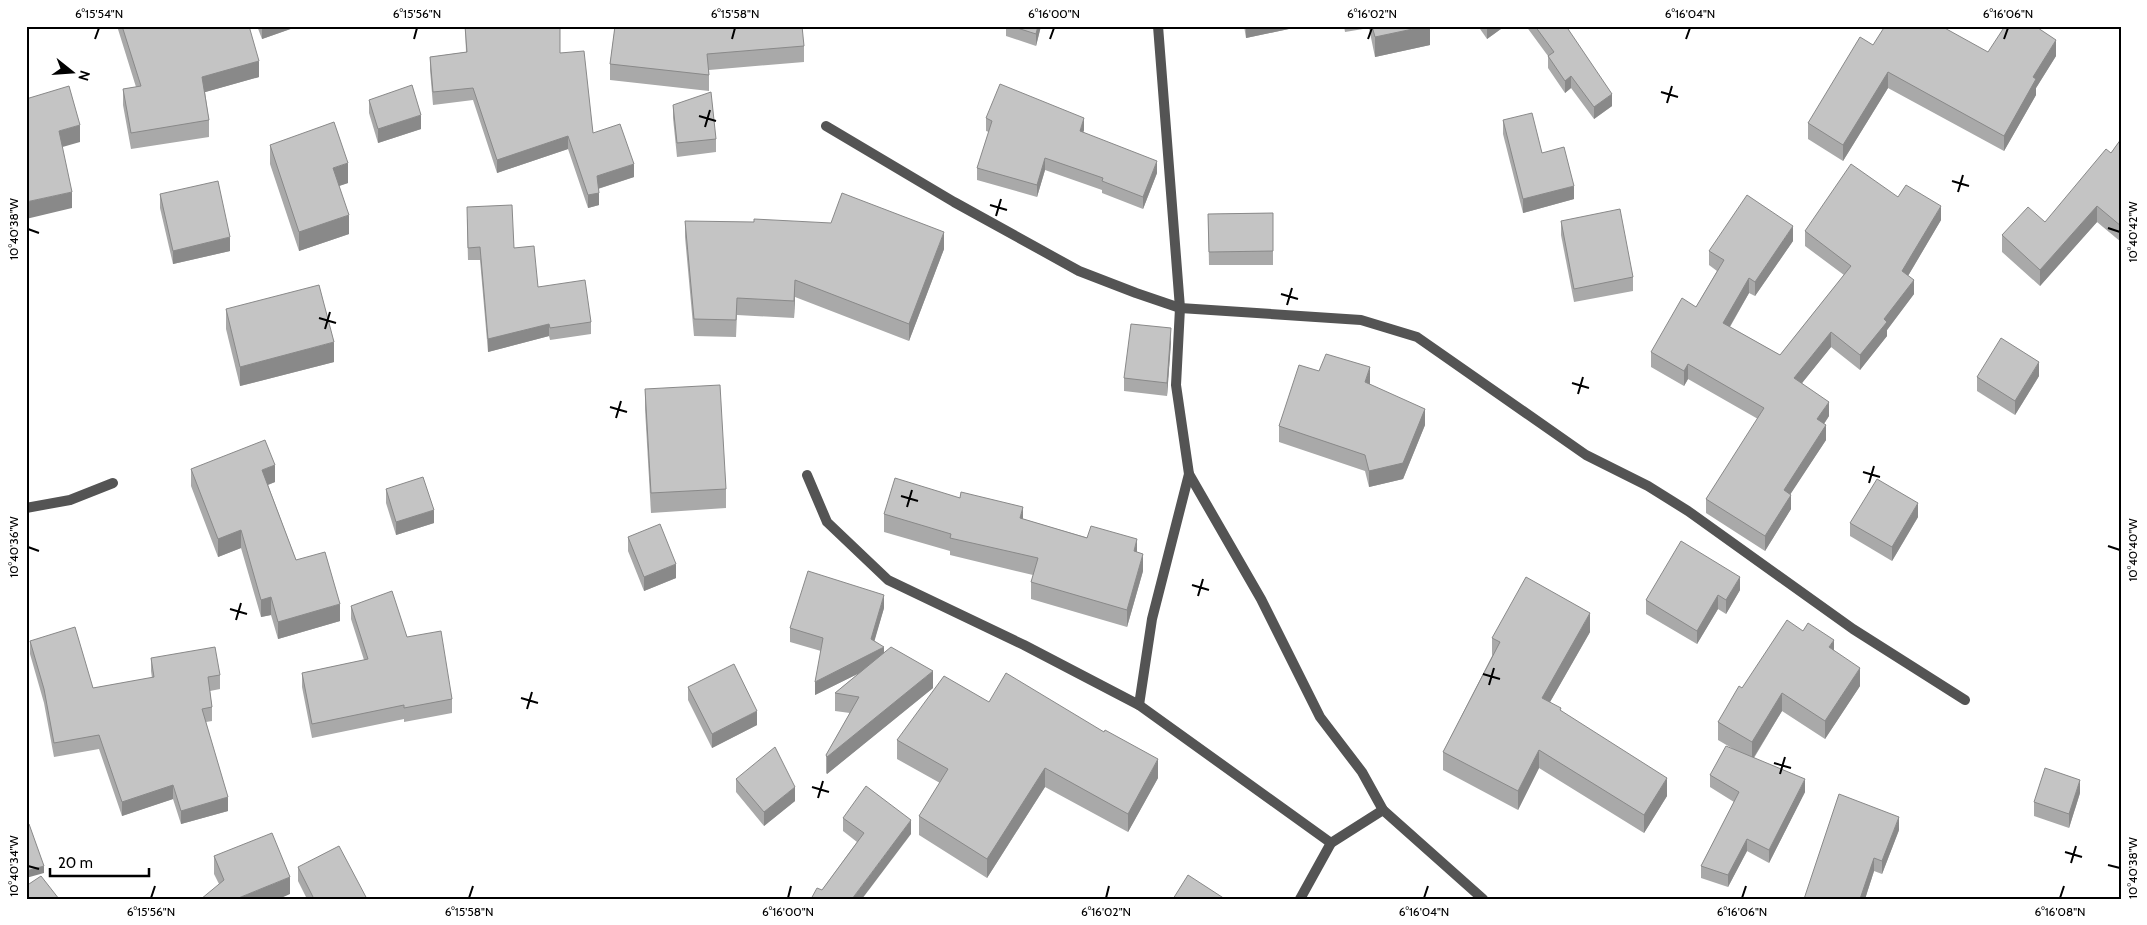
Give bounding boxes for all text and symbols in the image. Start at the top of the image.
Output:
text: 6°15'54"N [75,6,123,21]
text: 6°15'56"N [393,6,441,21]
text: 6°15'58"N [711,6,759,21]
text: 6°16'00"N [1028,6,1080,21]
text: 6°16'02"N [1347,6,1397,21]
text: 6°16'04"N [1665,6,1715,21]
text: 6°16'06"N [1983,6,2033,21]
north arrow [48,48,98,98]
text: N [74,68,94,83]
text: 10°40'38"W [6,197,21,260]
text: 10°40'42"W [2125,201,2140,263]
text: 10°40'36"W [6,516,21,578]
text: 10°40'40"W [2125,518,2140,582]
text: 10°40'34"W [6,835,21,897]
text: 10°40'38"W [2125,836,2140,899]
scale bar [50,845,149,877]
text: 20 m [58,854,93,872]
text: 6°15'56"N [127,904,175,919]
text: 6°15'58"N [445,904,493,919]
text: 6°16'00"N [762,904,814,919]
text: 6°16'02"N [1081,904,1131,919]
text: 6°16'04"N [1399,904,1449,919]
text: 6°16'06"N [1717,904,1767,919]
text: 6°16'08"N [2035,904,2085,919]

